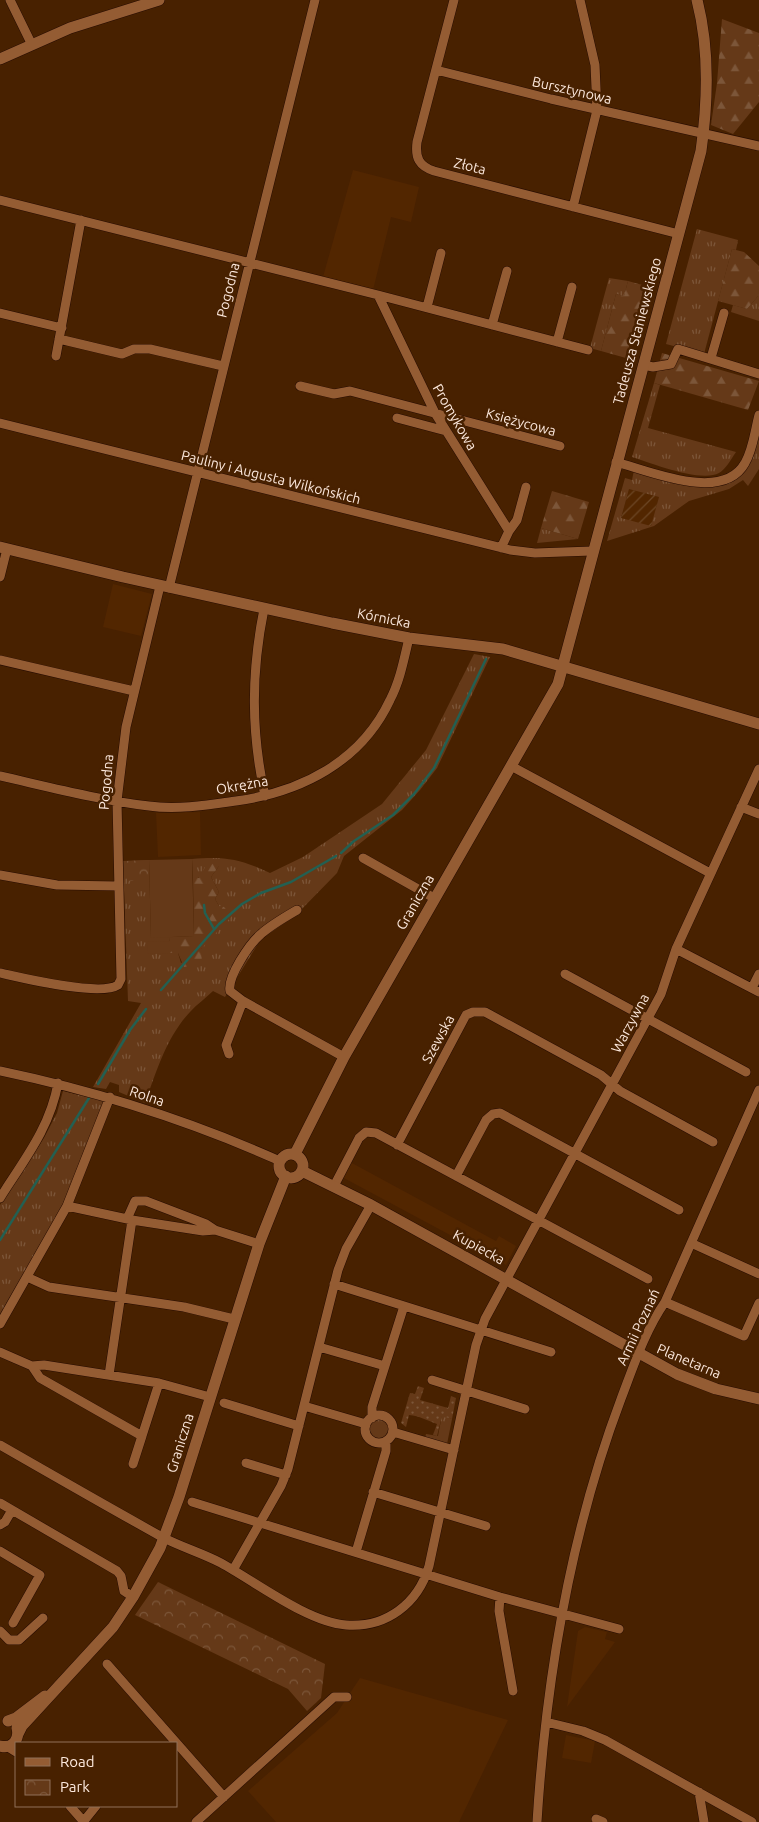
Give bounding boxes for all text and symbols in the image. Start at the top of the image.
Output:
street label: Bursztynowa [531,73,613,107]
street label: Złota [452,154,488,178]
street label: Tadeusza Staniewskiego [610,256,664,406]
street label: Pogodna [213,261,243,319]
street label: Promykowa [430,381,480,453]
street label: Księżycowa [484,405,558,439]
street label: Pauliny i Augusta Wilkońskich [180,447,362,507]
street label: Kórnicka [356,605,412,631]
street label: Pogodna [96,753,116,811]
street label: Okrężna [215,773,269,797]
street label: Graniczna [393,871,437,933]
street label: Warzywna [608,991,652,1055]
street label: Szewska [419,1012,457,1066]
street label: Rolna [127,1083,167,1109]
street label: Kupiecka [450,1226,508,1268]
street label: Armii Poznań [613,1286,663,1368]
street label: Planetarna [655,1340,723,1382]
street label: Graniczna [163,1411,197,1475]
legend [15,1742,178,1807]
text: Road [60,1753,95,1770]
text: Park [60,1778,90,1795]

